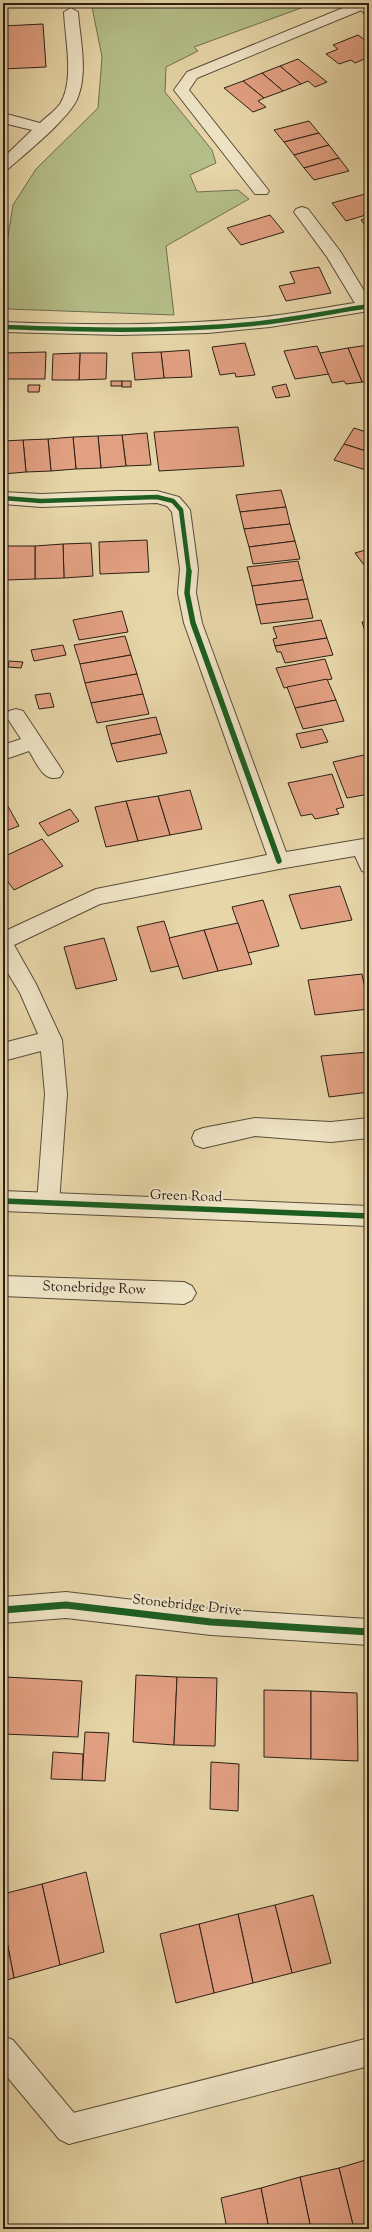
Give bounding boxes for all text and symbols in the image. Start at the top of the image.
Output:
street label: Green Road [149,1186,223,1208]
street label: Stonebridge Row [42,1277,147,1301]
street label: Stonebridge Drive [131,1590,243,1622]

